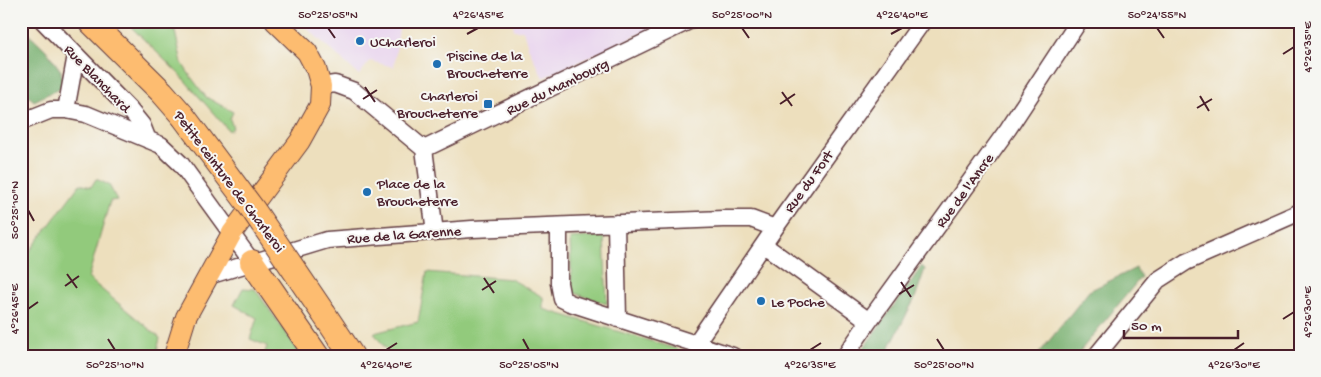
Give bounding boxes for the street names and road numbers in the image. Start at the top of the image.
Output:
street label: Rue Blanchard [59,41,135,118]
street label: Rue du Mambourg [504,55,612,120]
street label: Petite ceinture de Charleroi [169,107,288,257]
street label: Rue du Fort [781,146,839,217]
street label: Rue de l'Ancre [933,150,999,232]
street label: Rue de la Garenne [347,223,462,249]

